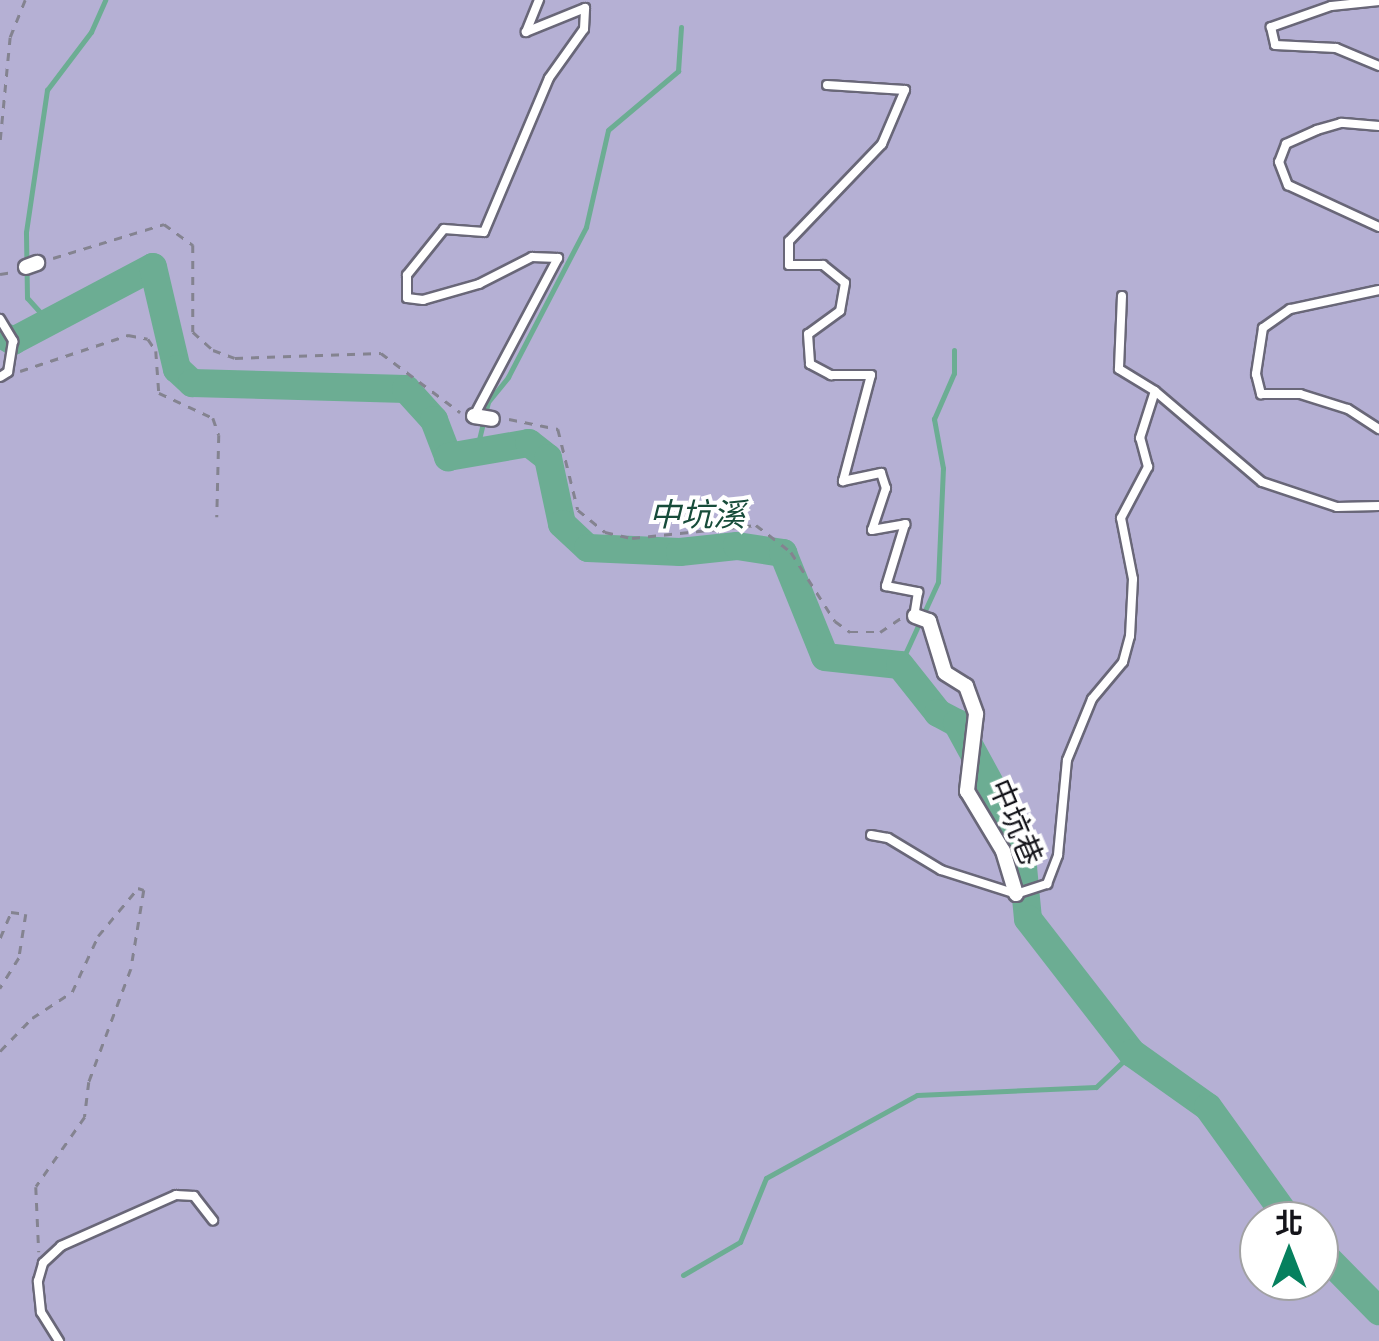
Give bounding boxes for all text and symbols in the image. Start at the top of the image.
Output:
water label: 中坑溪 [649,496,745,534]
street label: 中坑巷 [982,774,1050,870]
north arrow [1239,1201,1339,1301]
text: 北 [1275,1207,1303,1239]

